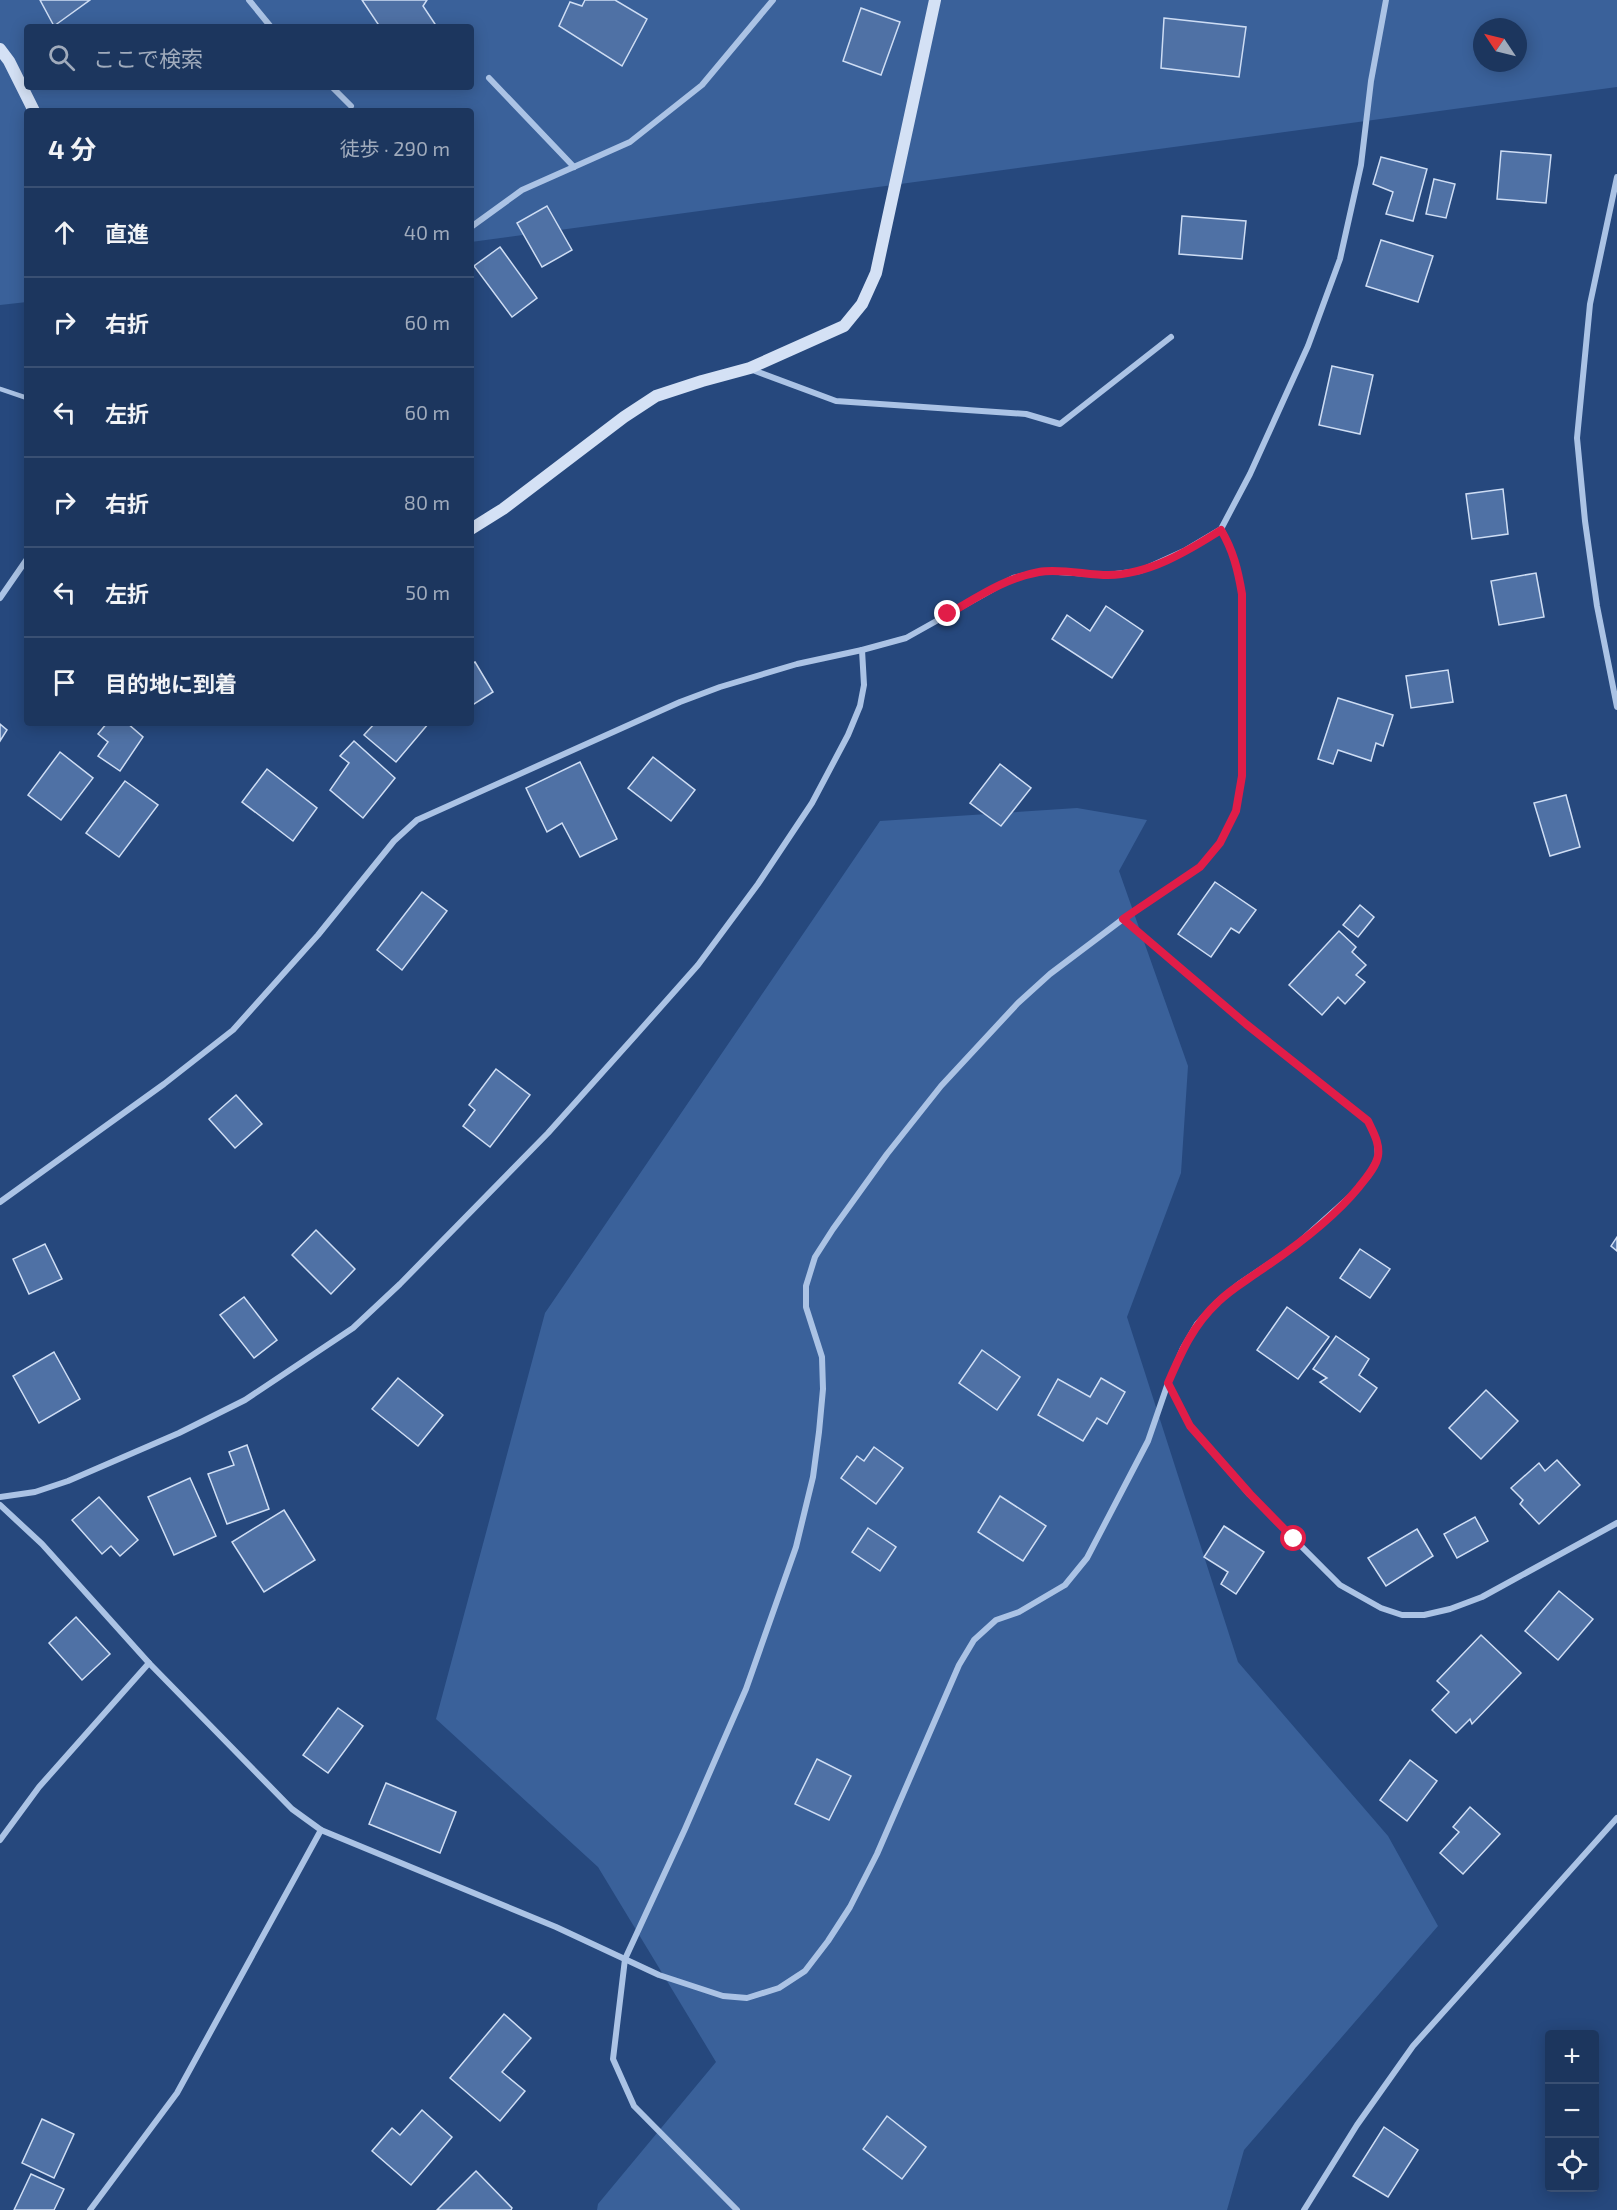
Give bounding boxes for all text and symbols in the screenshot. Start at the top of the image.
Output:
north arrow [1473,18,1527,72]
search box [24,24,474,90]
icon: search [45,41,78,74]
text: ここで検索 [93,45,203,71]
text: 4 分 [48,133,96,164]
text: 徒歩 · 290 m [340,136,450,160]
icon: ahead [48,216,81,249]
text: 直進 [105,220,149,246]
text: 40 m [404,220,450,244]
icon: right [48,306,81,339]
text: 右折 [105,310,149,336]
text: 60 m [405,310,450,334]
icon: left [48,396,81,429]
text: 左折 [105,400,149,426]
text: 60 m [405,400,450,424]
icon: right [48,486,81,519]
text: 右折 [105,490,149,516]
text: 80 m [404,490,450,514]
icon: left [48,576,81,609]
text: 左折 [105,580,149,606]
text: 50 m [405,580,450,604]
route end [934,600,960,626]
icon: arrive [48,666,81,699]
text: 目的地に到着 [105,670,237,696]
route start [1280,1525,1306,1551]
map controls [1545,2030,1599,2192]
button: + [1545,2030,1599,2084]
button: − [1545,2084,1599,2138]
button: locate [1545,2138,1599,2192]

